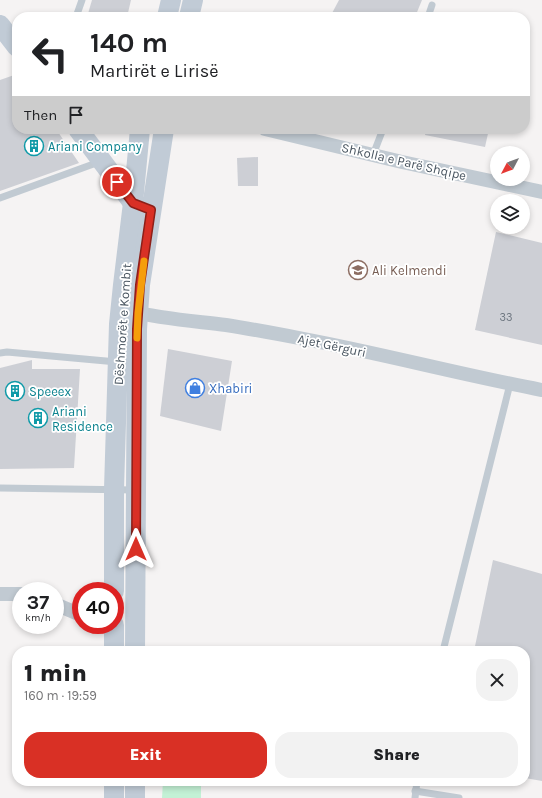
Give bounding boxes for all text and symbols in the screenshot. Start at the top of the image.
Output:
text: 140 m [90,26,168,59]
icon: left [24,28,76,80]
text: Martirët e Lirisë [90,60,218,82]
icon: arrive [65,104,87,126]
text: Then [24,106,57,124]
building icon: Ariani Company [23,135,45,157]
place label: Ariani Company [48,139,142,154]
street label: Shkolla e Parë Shqipe [340,140,468,184]
north arrow [490,146,530,186]
map controls [490,146,530,234]
pin [100,165,134,199]
icon: arrive [106,171,128,193]
button: layers [490,194,530,234]
school or university icon: Ali Kelmendi [347,259,369,281]
street label: Dëshmorët e Kombit [111,263,134,385]
place label: Ali Kelmendi [372,263,447,278]
house number: 33 [500,311,513,324]
street label: Ajet Gërguri [296,331,367,360]
shop icon: Xhabiri [184,377,206,399]
building icon: Speeex [4,380,26,402]
place label: Xhabiri [209,381,253,396]
place label: Speeex [29,384,71,399]
place label: Ariani Residence [52,404,113,434]
building icon: Ariani Residence [27,407,49,429]
position arrow [115,528,157,570]
speed limit sign: 40 [72,582,124,634]
text: 37 [27,591,49,614]
text: km/h [25,612,51,624]
text: 1 min [24,659,87,687]
button: close [476,659,518,701]
text: 160 m · 19:59 [24,688,97,703]
button: Exit [24,732,267,778]
button: Share [275,732,518,778]

